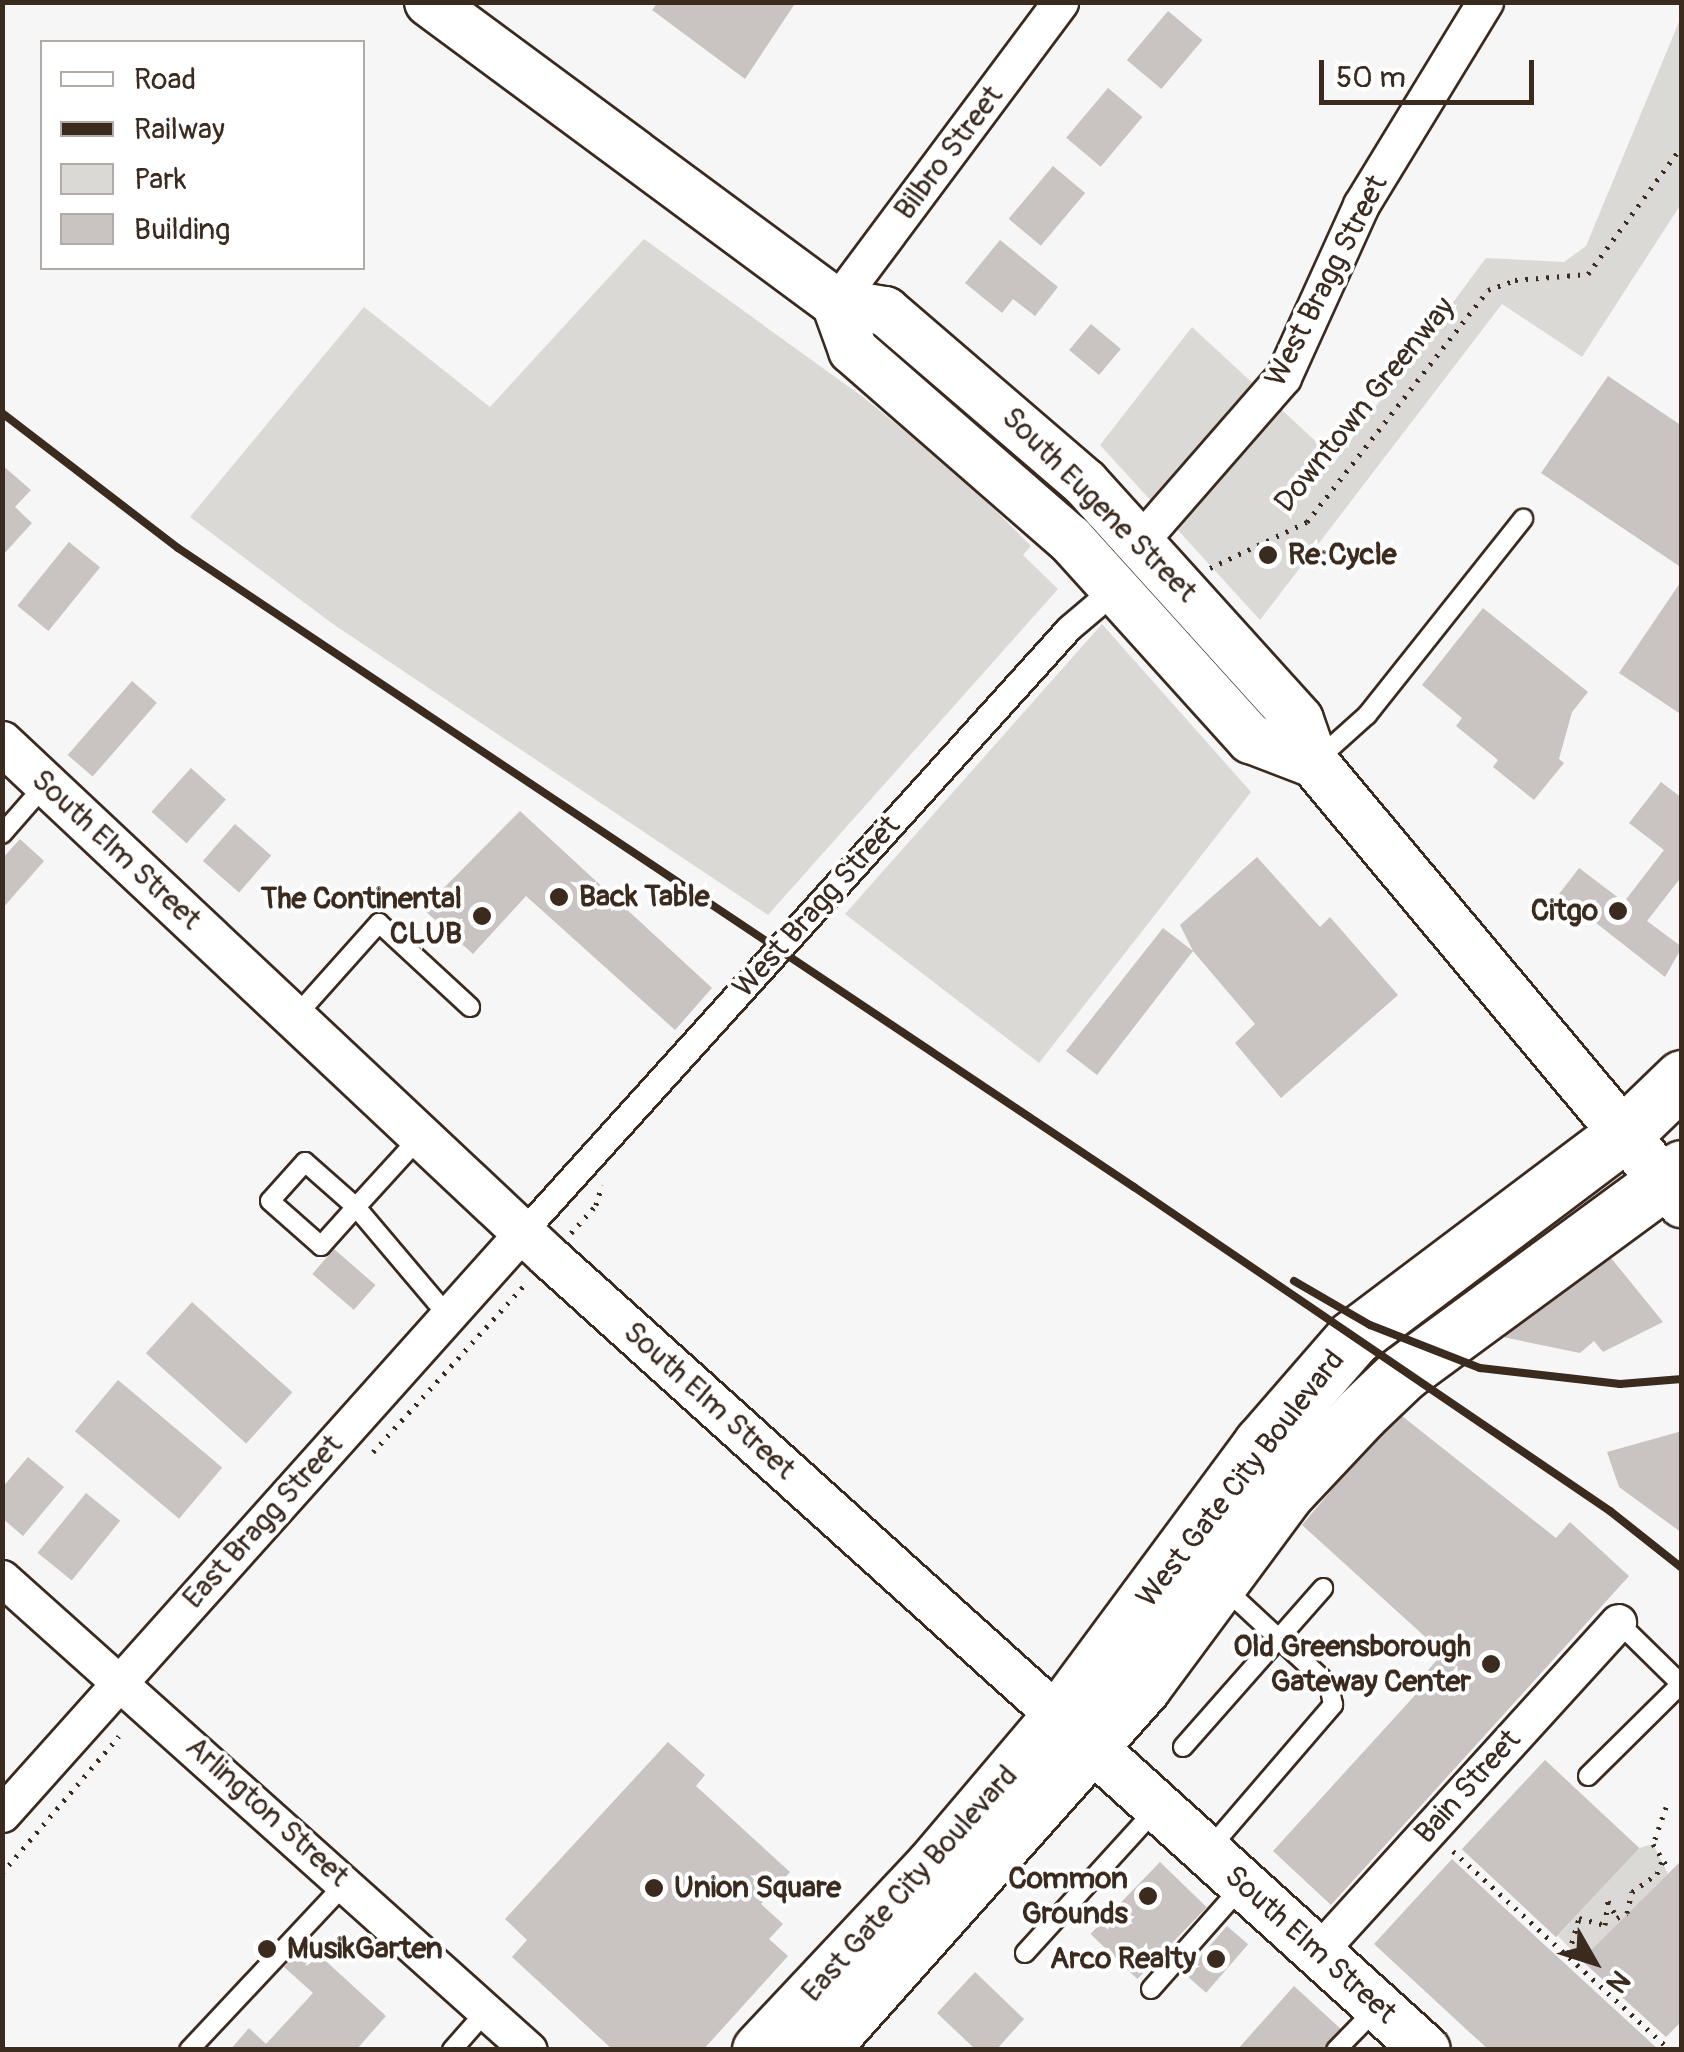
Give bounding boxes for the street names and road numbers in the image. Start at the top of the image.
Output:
street label: Bilbro Street [887,79,1011,227]
street label: West Bragg Street [1258,169,1396,393]
street label: Downtown Greenway [1267,290,1463,520]
street label: South Eugene Street [994,400,1204,610]
street label: South Elm Street [24,762,208,938]
street label: West Bragg Street [726,809,908,1005]
street label: South Elm Street [616,1314,802,1488]
street label: West Gate City Boulevard [1129,1343,1353,1615]
street label: East Bragg Street [176,1428,350,1616]
street label: Bain Street [1408,1723,1528,1851]
street label: Arlington Street [178,1729,356,1895]
street label: East Gate City Boulevard [794,1758,1026,2010]
street label: South Elm Street [1217,1858,1403,2032]

